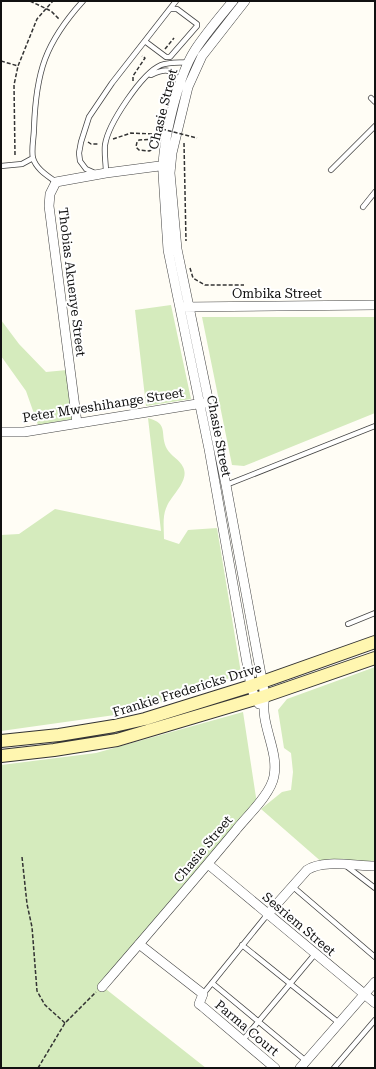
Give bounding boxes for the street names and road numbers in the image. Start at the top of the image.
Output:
street label: Chasie Street [146,67,180,151]
street label: Thobias Akuenye Street [55,207,89,358]
street label: Ombika Street [232,286,322,301]
street label: Peter Mweshihange Street [21,385,185,425]
street label: Chasie Street [204,394,234,478]
street label: Frankie Fredericks Drive [111,660,263,720]
street label: Chasie Street [171,812,235,886]
street label: Sesriem Street [259,889,339,959]
street label: Parma Court [212,997,282,1059]

